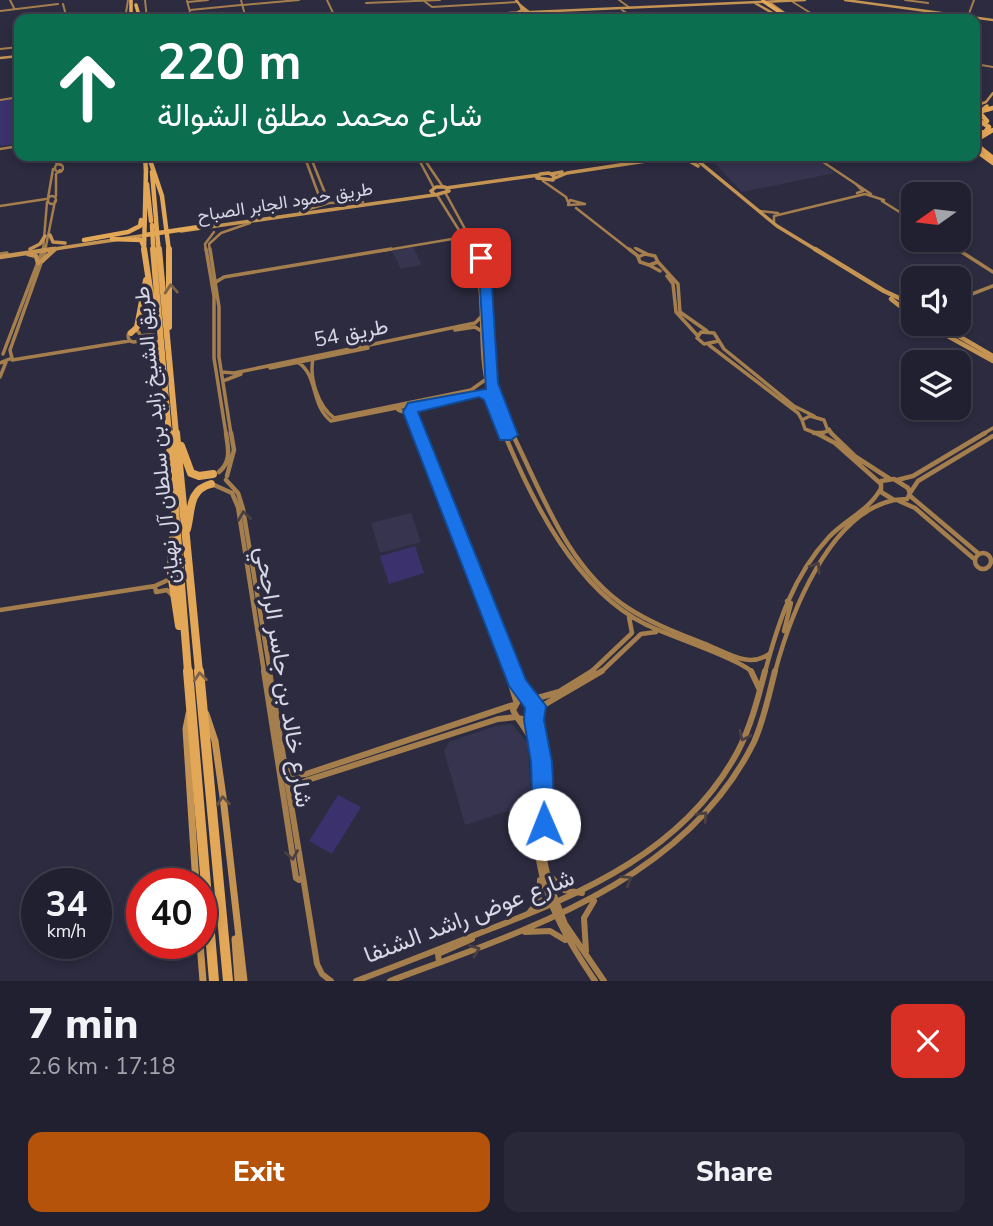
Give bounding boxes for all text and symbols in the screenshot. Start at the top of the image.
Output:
text: 220 m [157,29,301,96]
icon: ahead [42,42,133,133]
text: شارع محمد مطلق الشوالة [157,94,482,137]
street label: طريق حمود الجابر الصباح [195,176,375,228]
north arrow [901,182,971,252]
map controls [901,182,971,420]
pin [451,228,511,288]
icon: arrive [462,239,500,277]
button: sound [901,266,971,336]
one-way arrow [163,283,178,294]
street label: طريق الشيخ زايد بن سلطان آل نهيان [127,285,187,585]
street label: طريق 54 [311,312,391,354]
button: layers [901,350,971,420]
one-way arrow [237,510,252,521]
street label: شارع خالد بن جاسر الراجحي [245,544,320,810]
one-way arrow [808,562,820,575]
one-way arrow [193,671,208,683]
one-way arrow [739,729,753,741]
position arrow [507,787,581,861]
one-way arrow [216,795,231,807]
one-way arrow [695,811,707,824]
one-way arrow [284,849,299,861]
street label: شارع عوض راشد الشنفا [359,861,579,971]
speed limit sign: 40 [126,868,217,959]
one-way arrow [619,875,632,888]
text: 34 [45,881,88,928]
text: km/h [47,919,86,943]
one-way arrow [468,944,480,958]
text: 7 min [28,996,138,1053]
button: close [891,1004,965,1078]
text: 2.6 km · 17:18 [28,1051,175,1082]
button: Exit [28,1132,490,1212]
button: Share [504,1132,965,1212]

